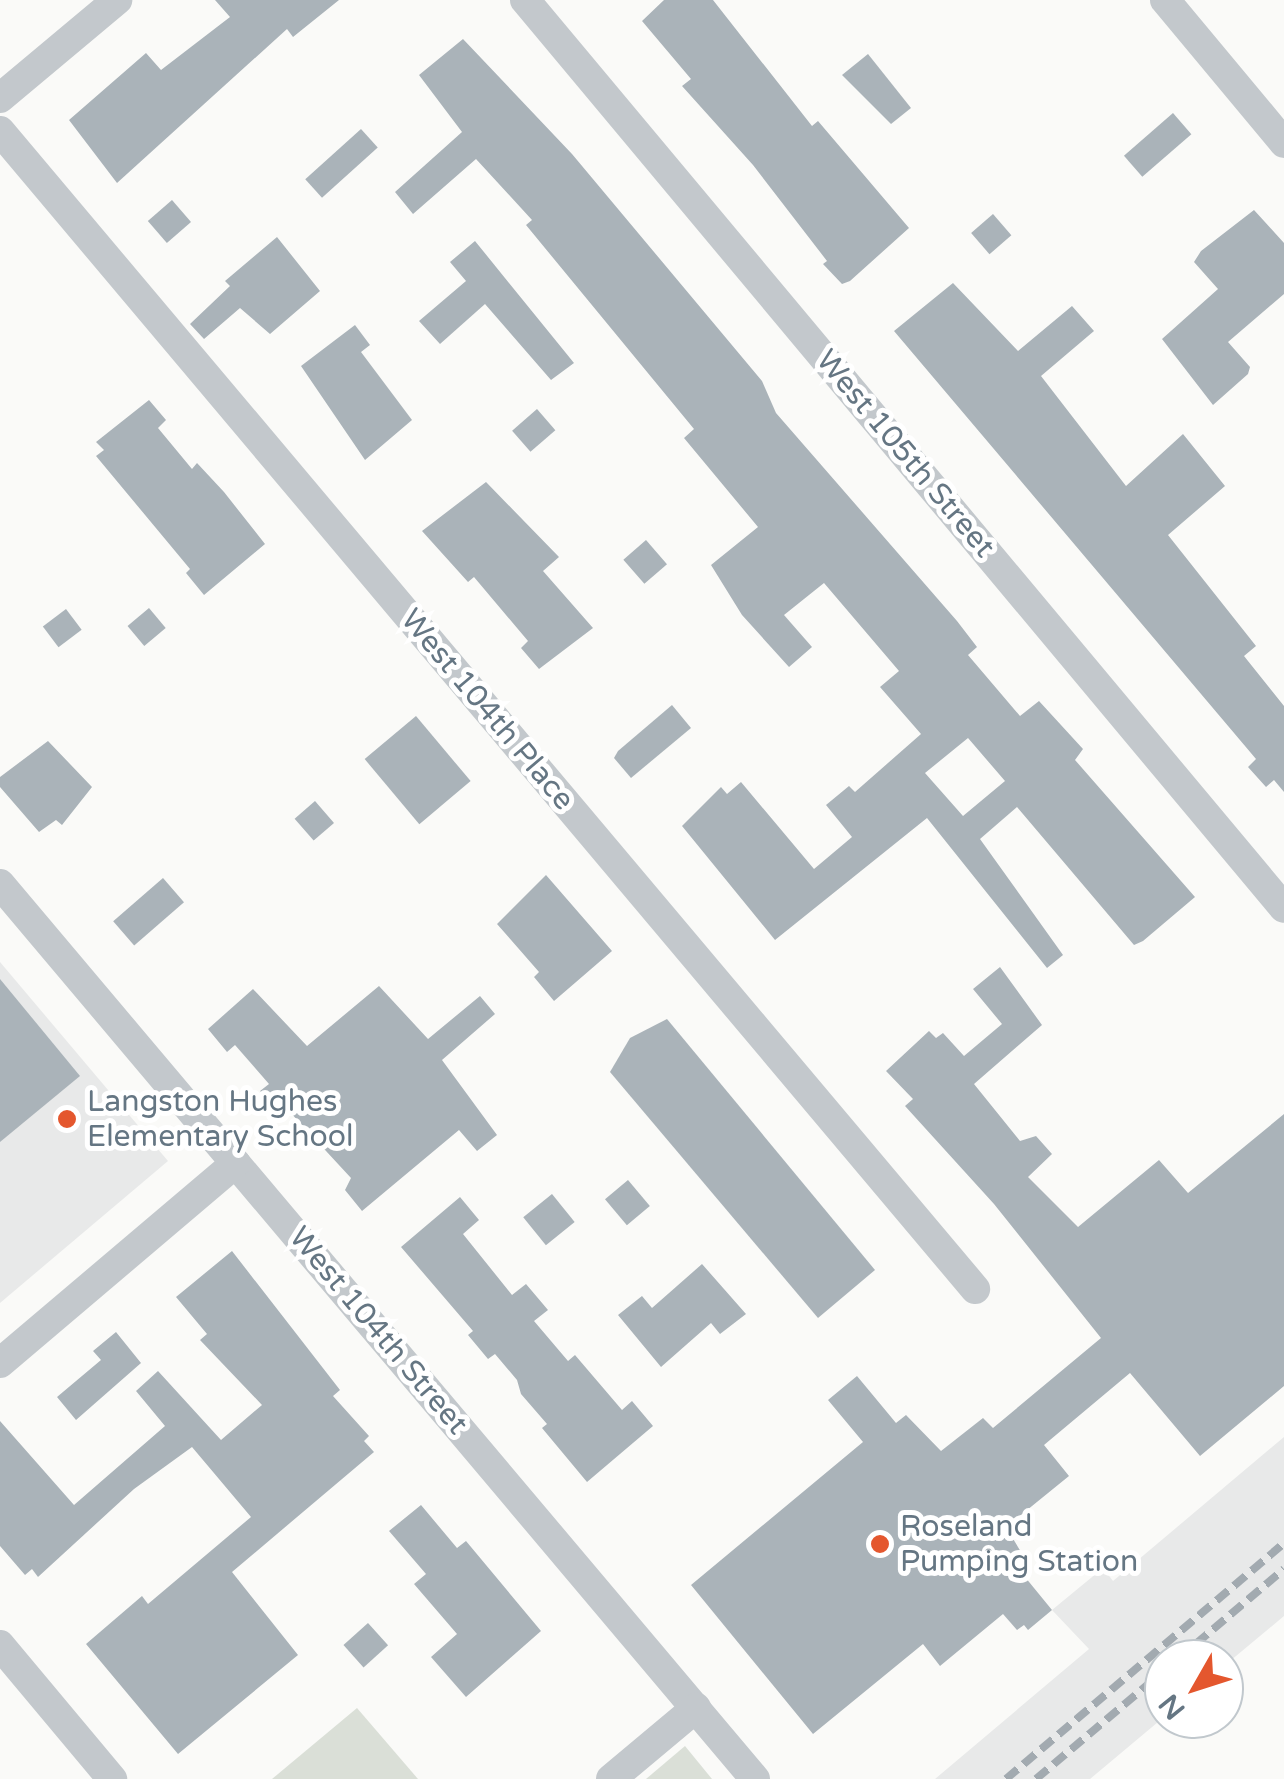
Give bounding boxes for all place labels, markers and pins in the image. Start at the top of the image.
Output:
place label: Langston Hughes Elementary School [87,1084,353,1154]
marker: Langston Hughes Elementary School [56,1108,78,1130]
place label: Roseland Pumping Station [900,1509,1138,1580]
marker: Roseland Pumping Station [869,1533,891,1555]

